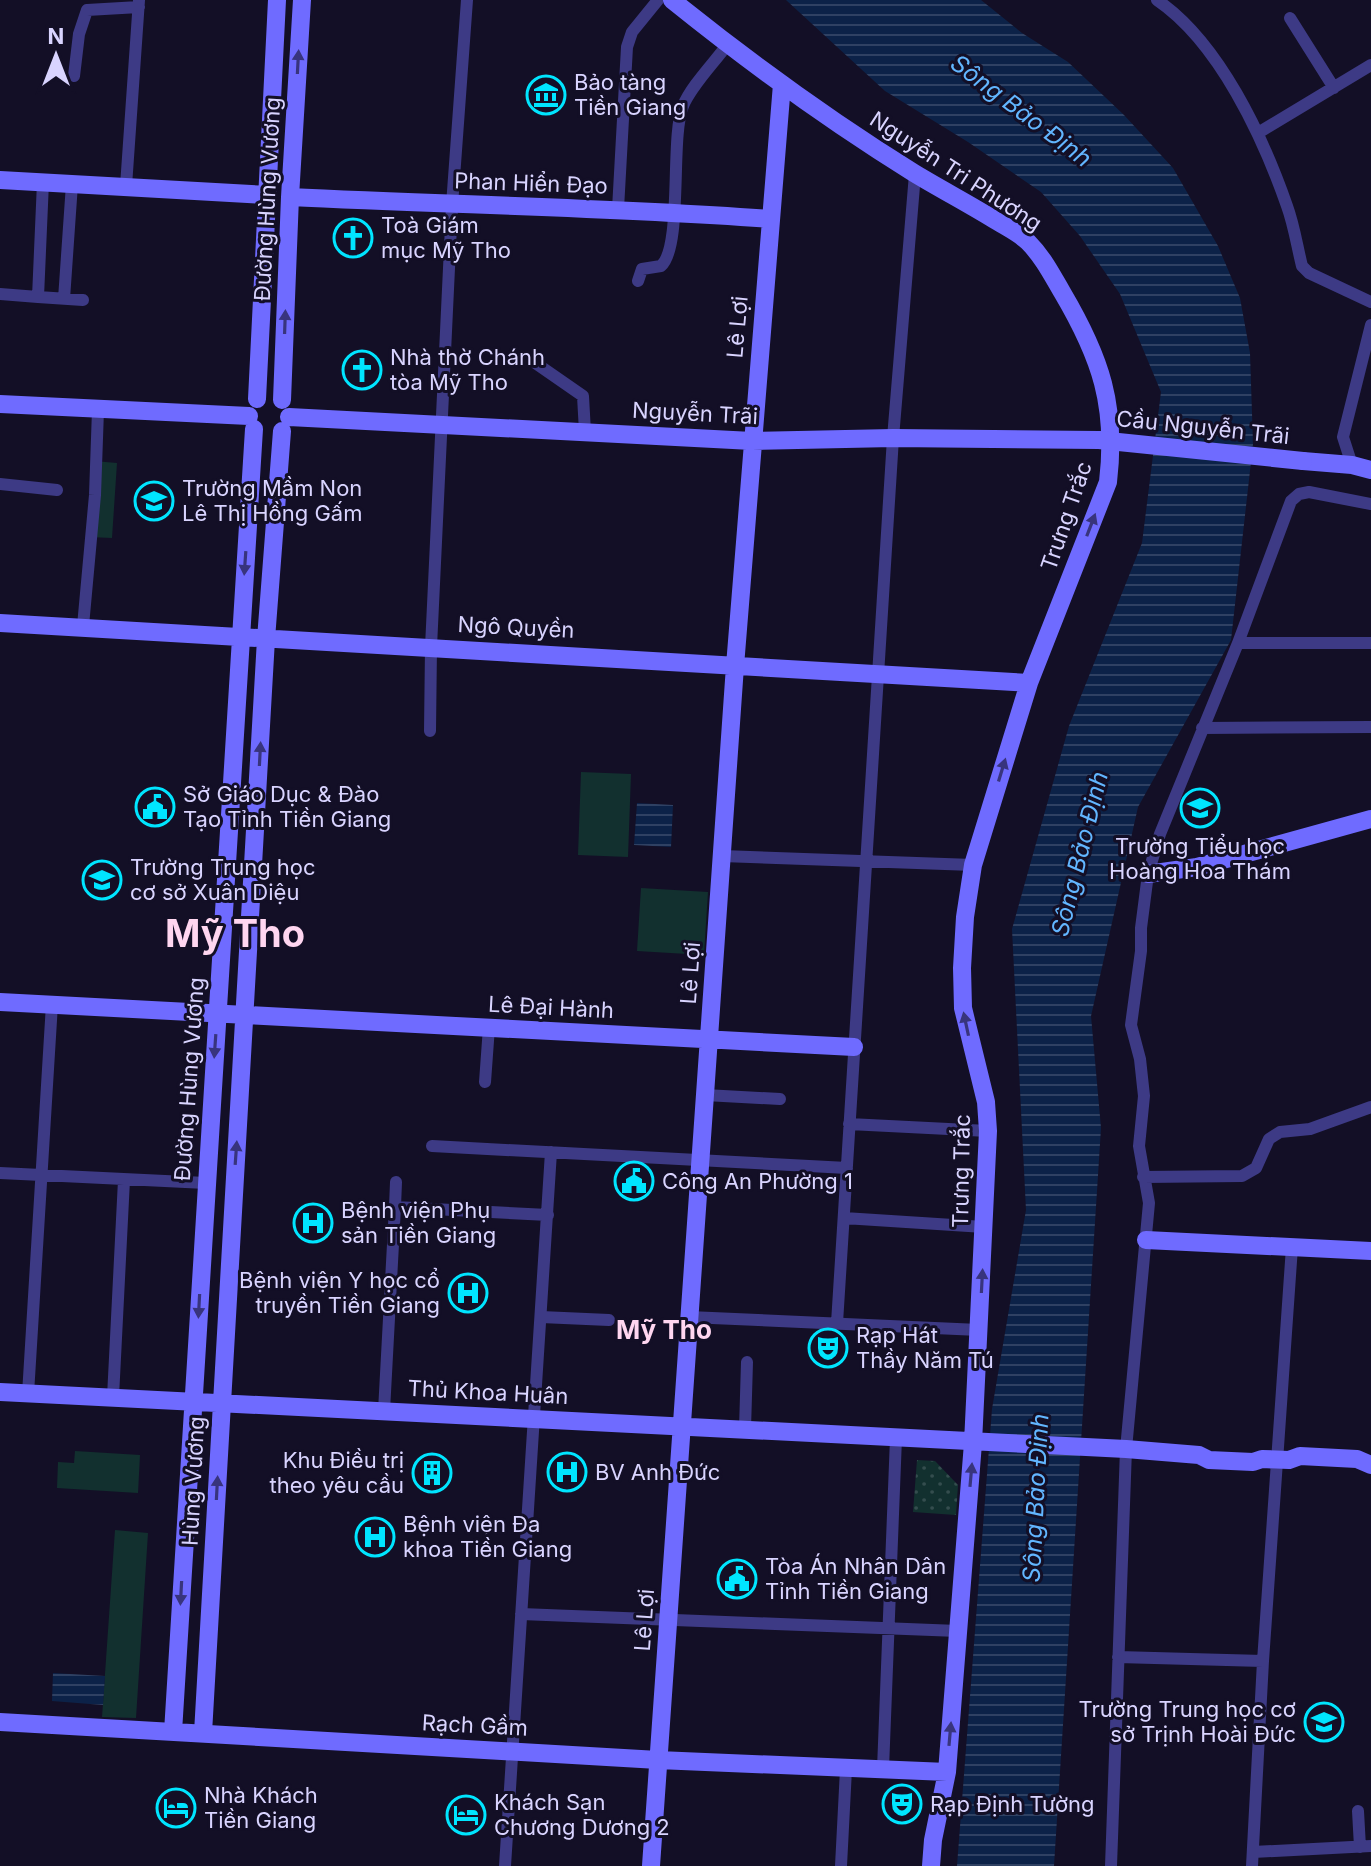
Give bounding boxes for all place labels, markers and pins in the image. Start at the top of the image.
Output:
place label: Bảo tàng Tiền Giang [574,69,686,120]
museum icon: Bảo tàng Tiền Giang [525,74,567,116]
place label: Toà Giám mục Mỹ Tho [381,212,511,263]
church icon: Toà Giám mục Mỹ Tho [332,217,374,259]
place label: Nhà thờ Chánh tòa Mỹ Tho [390,344,545,395]
church icon: Nhà thờ Chánh tòa Mỹ Tho [341,349,383,391]
place label: Trường Mầm Non Lê Thị Hồng Gấm [182,475,362,526]
school or university icon: Trường Mầm Non Lê Thị Hồng Gấm [133,480,175,522]
place label: Sở Giáo Dục & Đào Tạo Tỉnh Tiền Giang [183,781,391,832]
public building icon: Sở Giáo Dục & Đào Tạo Tỉnh Tiền Giang [134,786,176,828]
school or university icon: Trường Tiểu học Hoàng Hoa Thám [1179,787,1221,829]
place label: Trường Tiểu học Hoàng Hoa Thám [1109,833,1291,884]
place label: Trường Trung học cơ sở Xuân Diệu [130,854,316,905]
school or university icon: Trường Trung học cơ sở Xuân Diệu [81,859,123,901]
public building icon: Công An Phường 1 [613,1160,655,1202]
place label: Công An Phường 1 [662,1168,853,1194]
place label: Bệnh viện Phụ sản Tiền Giang [341,1197,496,1248]
hospital icon: Bệnh viện Phụ sản Tiền Giang [292,1202,334,1244]
place label: Bệnh viện Y học cổ truyền Tiền Giang [239,1267,440,1318]
hospital icon: Bệnh viện Y học cổ truyền Tiền Giang [447,1272,489,1314]
place label: Rạp Hát Thầy Năm Tú [856,1322,994,1373]
theatre icon: Rạp Hát Thầy Năm Tú [807,1327,849,1369]
place label: Khu Điều trị theo yêu cầu [269,1447,404,1498]
hospital icon: BV Anh Đức [546,1451,588,1493]
building icon: Khu Điều trị theo yêu cầu [411,1452,453,1494]
place label: BV Anh Đức [595,1459,720,1485]
place label: Bệnh viện Đa khoa Tiền Giang [403,1511,572,1562]
hospital icon: Bệnh viện Đa khoa Tiền Giang [354,1516,396,1558]
place label: Tòa Án Nhân Dân Tỉnh Tiền Giang [765,1553,946,1604]
public building icon: Tòa Án Nhân Dân Tỉnh Tiền Giang [716,1558,758,1600]
place label: Trường Trung học cơ sở Trịnh Hoài Đức [1079,1696,1296,1747]
school or university icon: Trường Trung học cơ sở Trịnh Hoài Đức [1303,1701,1345,1743]
place label: Nhà Khách Tiền Giang [204,1782,318,1833]
theatre icon: Rạp Định Tường [881,1783,923,1825]
hotel icon: Nhà Khách Tiền Giang [155,1787,197,1829]
place label: Khách Sạn Chương Dương 2 [494,1789,670,1840]
place label: Rạp Định Tường [930,1791,1095,1817]
hotel icon: Khách Sạn Chương Dương 2 [445,1794,487,1836]

